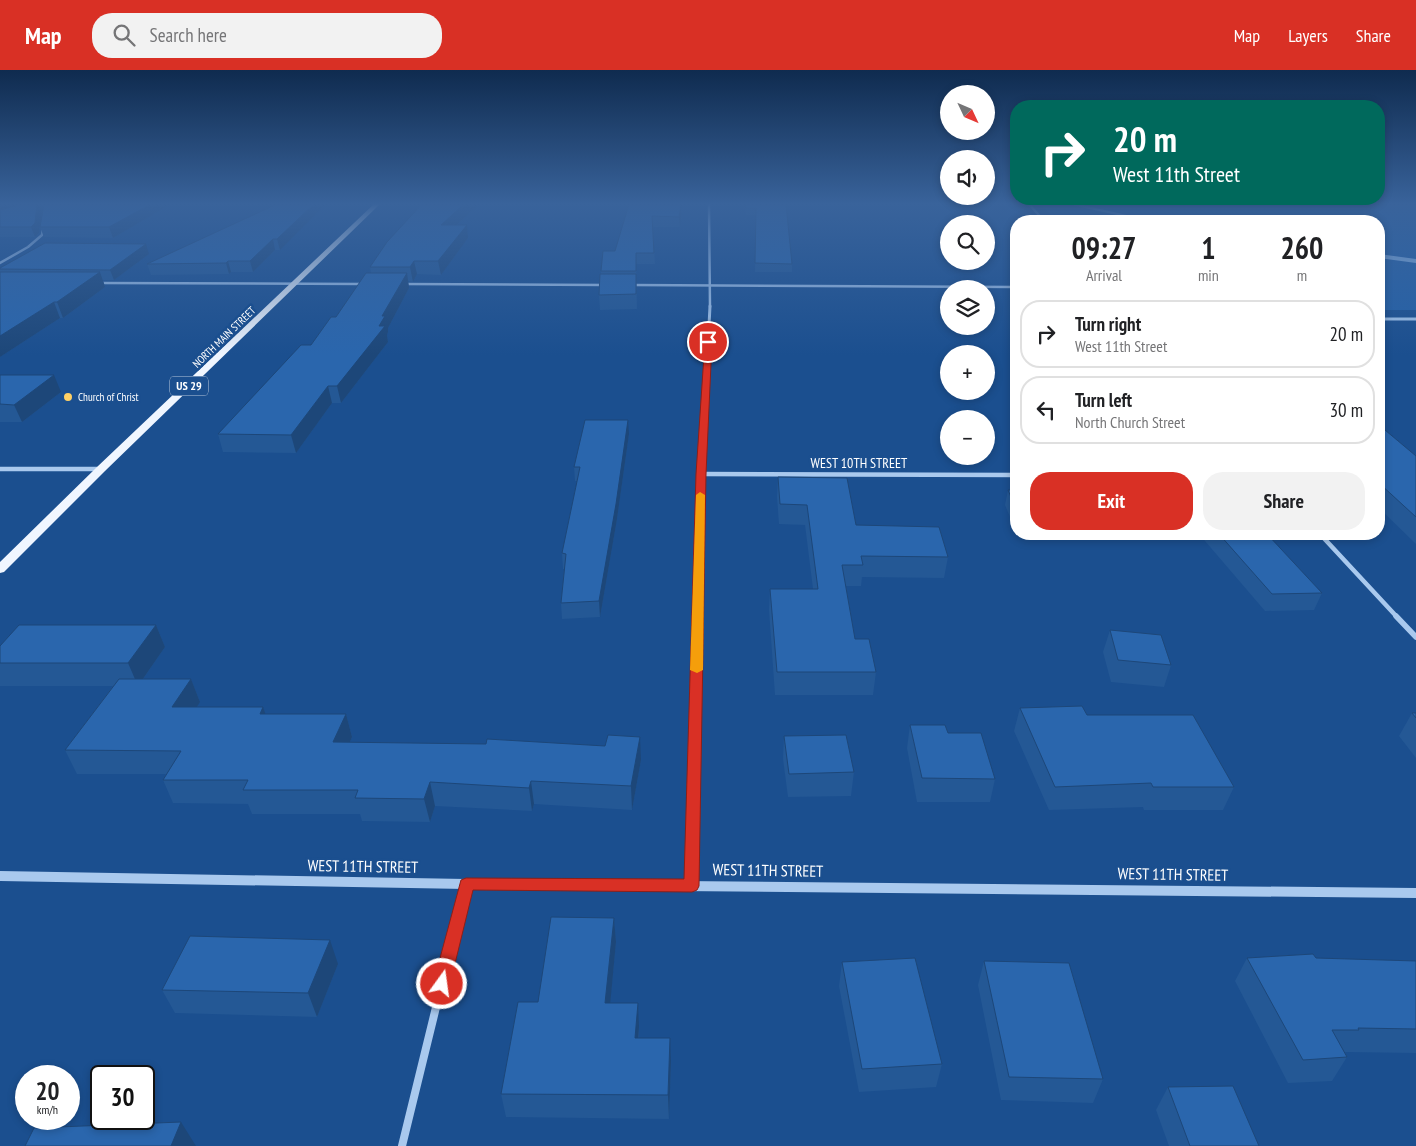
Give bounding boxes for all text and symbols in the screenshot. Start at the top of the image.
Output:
search box [92,13,442,58]
text: Map [25,20,62,51]
icon: search [110,21,138,49]
text: Search here [150,23,227,47]
text: Map [1234,24,1260,47]
text: Layers [1288,24,1328,47]
text: Share [1356,24,1391,47]
north arrow [940,85,995,140]
map controls [940,85,995,465]
text: 20 m [1113,116,1177,162]
icon: right [1030,120,1095,185]
button: sound [940,150,995,205]
text: West 11th Street [1113,160,1240,188]
button: search [940,215,995,270]
text: 09:27 [1072,228,1136,267]
text: 1 [1201,228,1216,267]
text: 260 [1280,228,1323,267]
text: Arrival [1086,265,1122,285]
text: min [1198,265,1219,285]
text: m [1297,265,1307,285]
button: layers [940,280,995,335]
street label: NORTH MAIN STREET [190,303,258,371]
text: Turn right [1075,312,1141,336]
icon: right [1032,320,1060,348]
pin [687,321,729,363]
text: 20 m [1330,322,1363,346]
icon: arrive [694,328,722,356]
text: West 11th Street [1075,336,1167,356]
button: + [940,345,995,400]
road number: US 29 [170,376,208,396]
text: Turn left [1075,388,1132,412]
place label: Church of Christ [78,390,139,404]
marker: Church of Christ [62,391,74,403]
icon: left [1032,396,1060,424]
text: 30 m [1330,398,1363,422]
button: − [940,410,995,465]
text: North Church Street [1075,412,1185,432]
street label: WEST 10TH STREET [811,454,908,472]
button: Exit [1030,472,1193,530]
button: Share [1203,472,1365,530]
street label: WEST 11TH STREET [308,855,418,877]
street label: WEST 11TH STREET [713,859,823,881]
street label: WEST 11TH STREET [1118,863,1228,885]
position arrow [415,957,467,1009]
speed limit sign: 30 [90,1065,155,1130]
text: 20 [36,1075,59,1107]
text: km/h [37,1102,58,1117]

